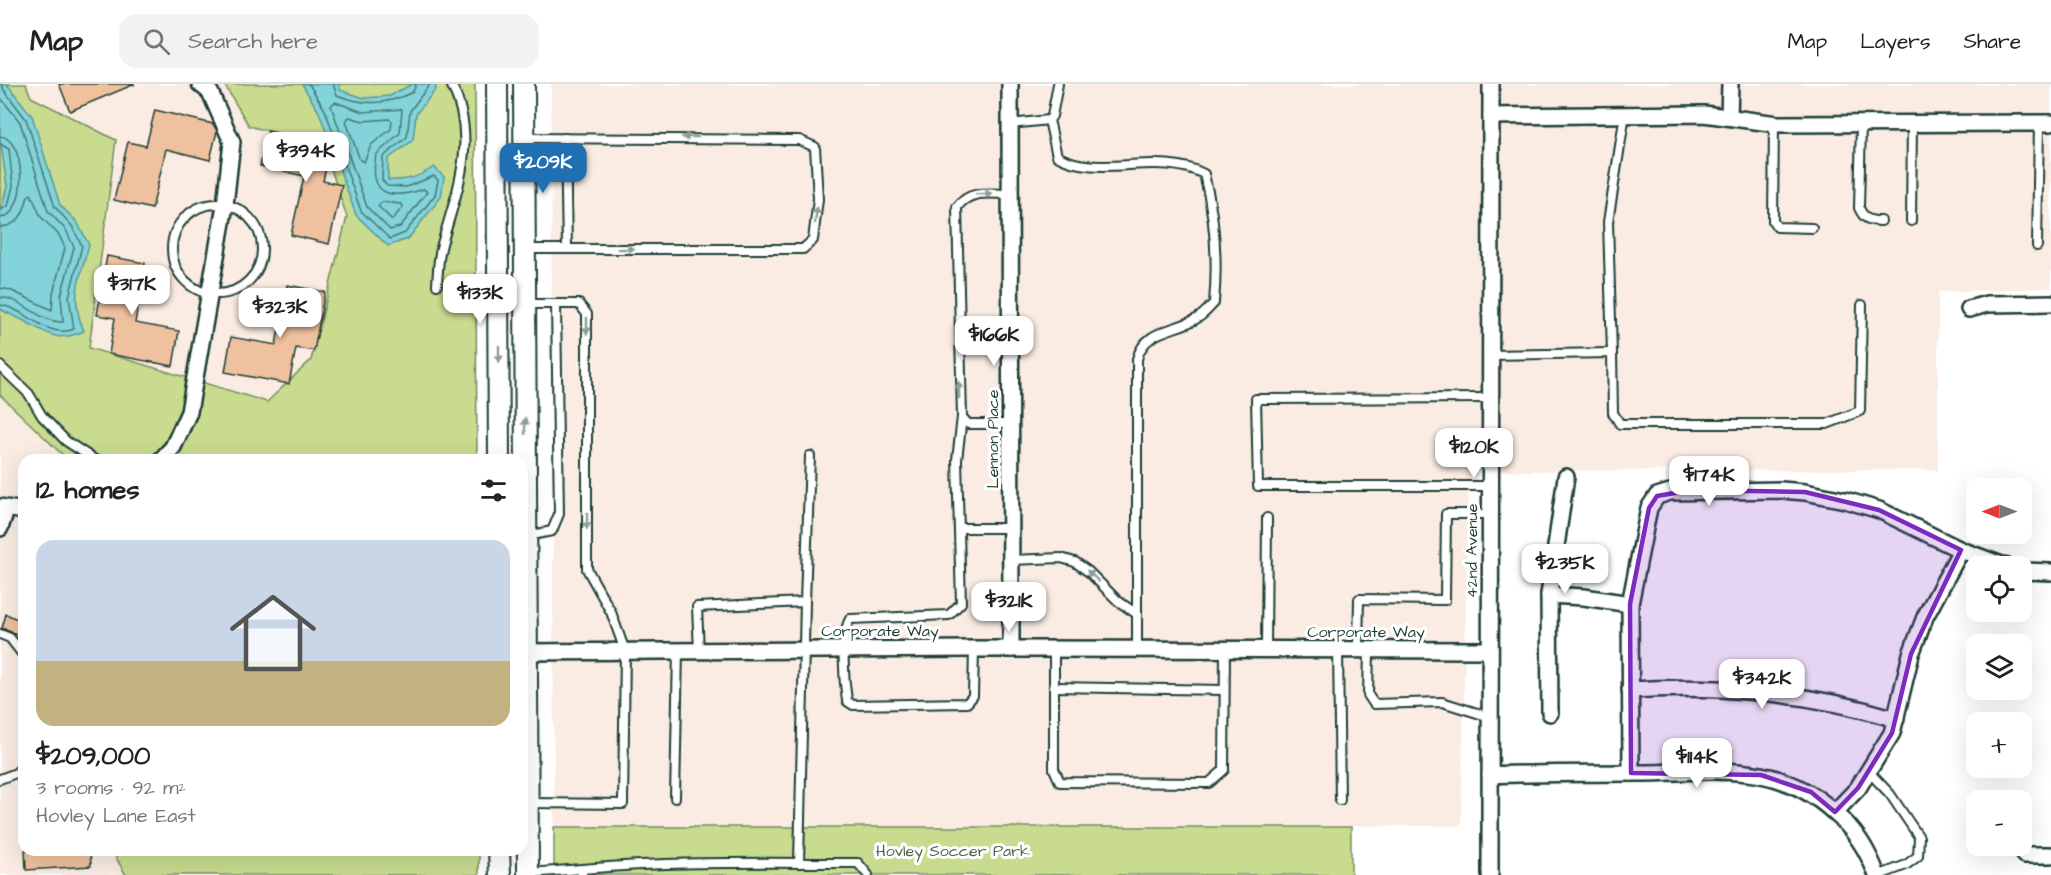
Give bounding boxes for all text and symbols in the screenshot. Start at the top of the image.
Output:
search box [119,14,539,68]
text: Map [30,22,83,61]
icon: search [140,25,173,58]
text: Search here [188,26,318,57]
text: Map [1787,27,1827,56]
text: Layers [1860,27,1930,56]
text: Share [1963,27,2021,56]
pin: $394K [264,132,348,183]
one-way arrow [681,132,700,142]
text: $394K [277,137,335,165]
pin: $209K [501,143,585,194]
text: $209K [514,148,572,176]
one-way arrow [975,190,994,199]
one-way arrow [811,206,821,225]
one-way arrow [616,244,635,253]
pin: $317K [90,265,174,316]
text: $317K [108,270,156,298]
pin: $133K [438,274,522,325]
text: $133K [457,279,503,307]
pin: $323K [238,288,322,339]
text: $323K [252,293,308,321]
pin: $166K [952,316,1036,367]
one-way arrow [582,317,592,336]
text: $166K [969,321,1019,349]
one-way arrow [494,344,504,363]
one-way arrow [955,380,964,399]
street label: Lennon Place [982,389,1004,488]
one-way arrow [520,416,530,435]
pin: $120K [1432,428,1516,479]
text: $120K [1449,433,1499,461]
pin: $174K [1667,456,1751,507]
text: $174K [1683,461,1735,489]
text: 12 homes [36,472,139,508]
icon: filters [477,474,510,507]
north arrow [1966,478,2032,544]
map controls [1966,478,2032,856]
street label: 42nd Avenue [1461,503,1483,598]
one-way arrow [583,512,592,531]
pin: $235K [1523,544,1607,595]
text: $235K [1535,549,1595,577]
button: locate [1966,556,2032,622]
one-way arrow [1086,569,1101,583]
icon: home [219,579,327,687]
pin: $321K [967,582,1051,633]
text: $321K [985,587,1033,615]
street label: Corporate Way [821,620,939,643]
street label: Corporate Way [1307,621,1425,644]
button: layers [1966,634,2032,700]
pin: $342K [1720,659,1804,710]
text: $342K [1733,664,1791,692]
button: + [1966,712,2032,778]
text: $209,000 [36,738,150,774]
pin: $114K [1655,738,1739,789]
text: $114K [1676,743,1718,771]
text: 3 rooms · 92 m² [36,774,186,802]
button: − [1966,790,2032,856]
text: Hovley Lane East [36,802,196,830]
park label: Hovley Soccer Park [876,840,1030,863]

